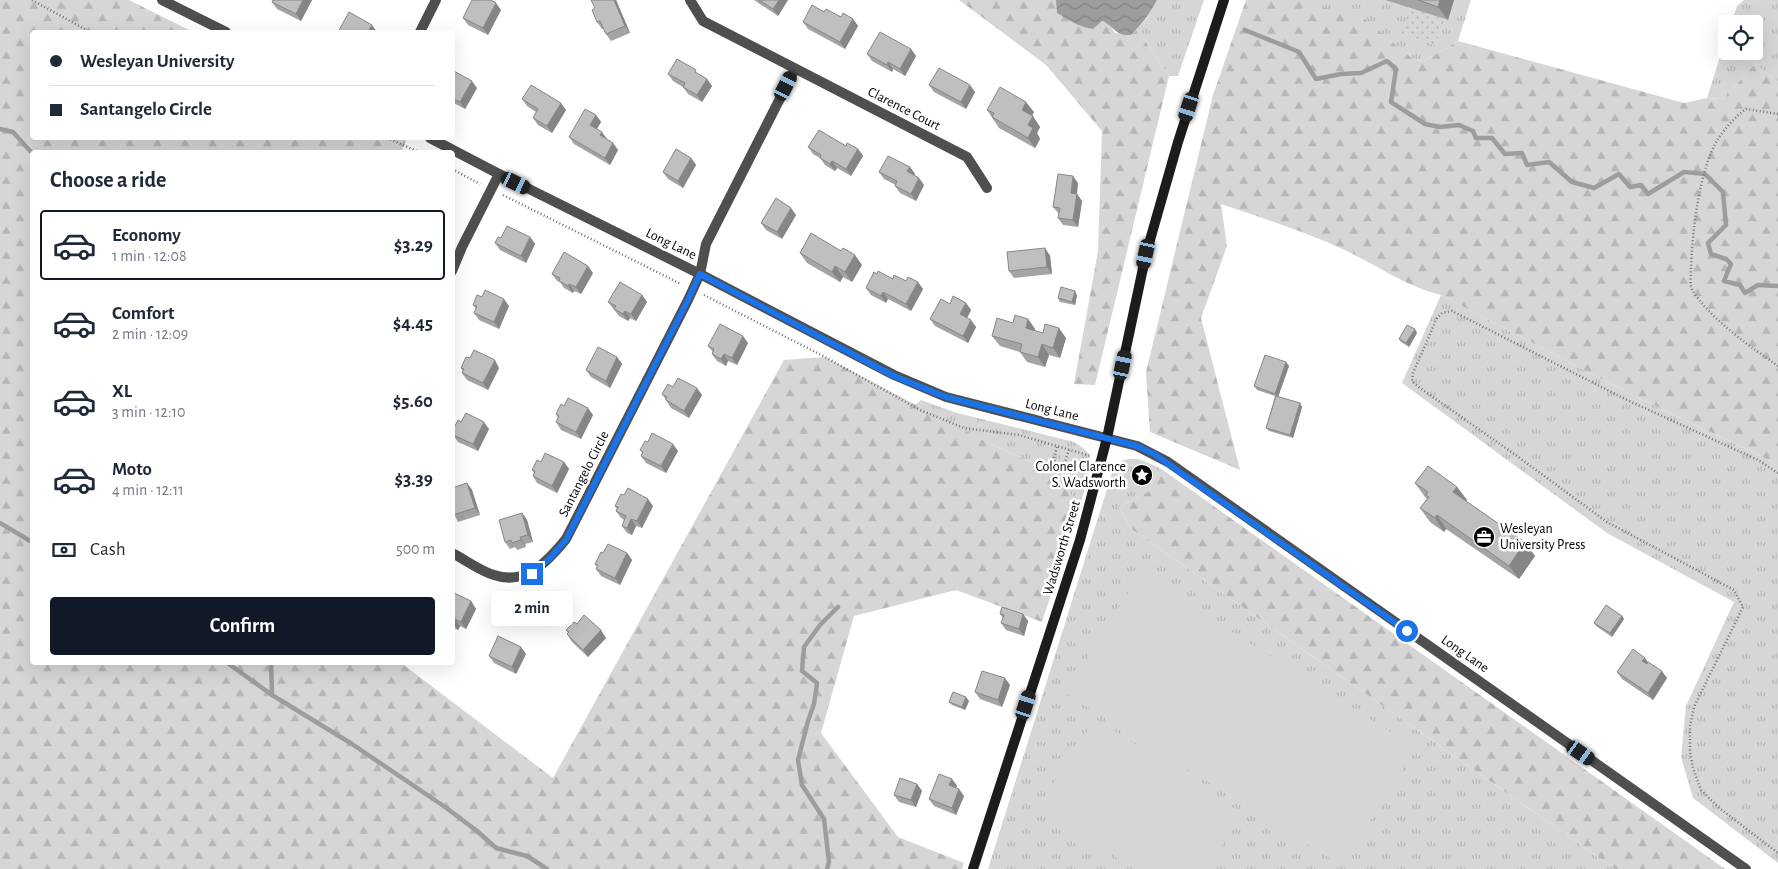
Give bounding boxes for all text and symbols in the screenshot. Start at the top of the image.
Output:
map controls [1718,15,1763,60]
button: locate [1718,15,1763,60]
text: Wesleyan University [80,52,235,71]
car [772,69,799,103]
street label: Clarence Court [866,85,943,133]
car [1177,90,1200,124]
text: Santangelo Circle [80,100,212,119]
text: Choose a ride [50,169,166,191]
car [499,170,532,196]
icon: car [52,223,97,268]
text: Economy [112,226,181,245]
street label: Long Lane [643,226,699,262]
text: $3.29 [394,236,433,255]
car [1135,238,1156,270]
text: 1 min · 12:08 [112,248,187,264]
icon: car [52,301,97,346]
text: Comfort [112,304,174,323]
text: $4.45 [393,314,433,333]
text: 2 min · 12:09 [112,326,188,342]
car [1112,349,1133,381]
icon: car [52,379,97,424]
text: XL [112,382,132,401]
text: $5.60 [393,392,433,411]
street label: Long Lane [1024,397,1080,423]
text: 3 min · 12:10 [112,404,186,420]
street label: Santangelo Circle [556,429,612,519]
icon: car [52,457,97,502]
text: Moto [112,460,152,479]
place label: Colonel Clarence S. Wadsworth [1035,460,1126,490]
place icon: Colonel Clarence S. Wadsworth [1130,463,1154,487]
text: $3.39 [395,470,433,489]
text: 4 min · 12:11 [112,482,184,498]
street label: Wadsworth Street [1041,499,1083,597]
place label: Wesleyan University Press [1500,522,1586,552]
office icon: Wesleyan University Press [1472,525,1496,549]
icon: cash [50,536,78,564]
text: Cash [90,540,126,559]
text: 500 m [396,541,435,557]
route end [521,563,543,585]
callout: 2 min [491,592,573,626]
button: Confirm [50,597,435,655]
text: 2 min [514,600,550,616]
route start [1396,620,1418,642]
street label: Long Lane [1439,633,1491,675]
car [1014,688,1037,722]
car [1564,738,1597,768]

